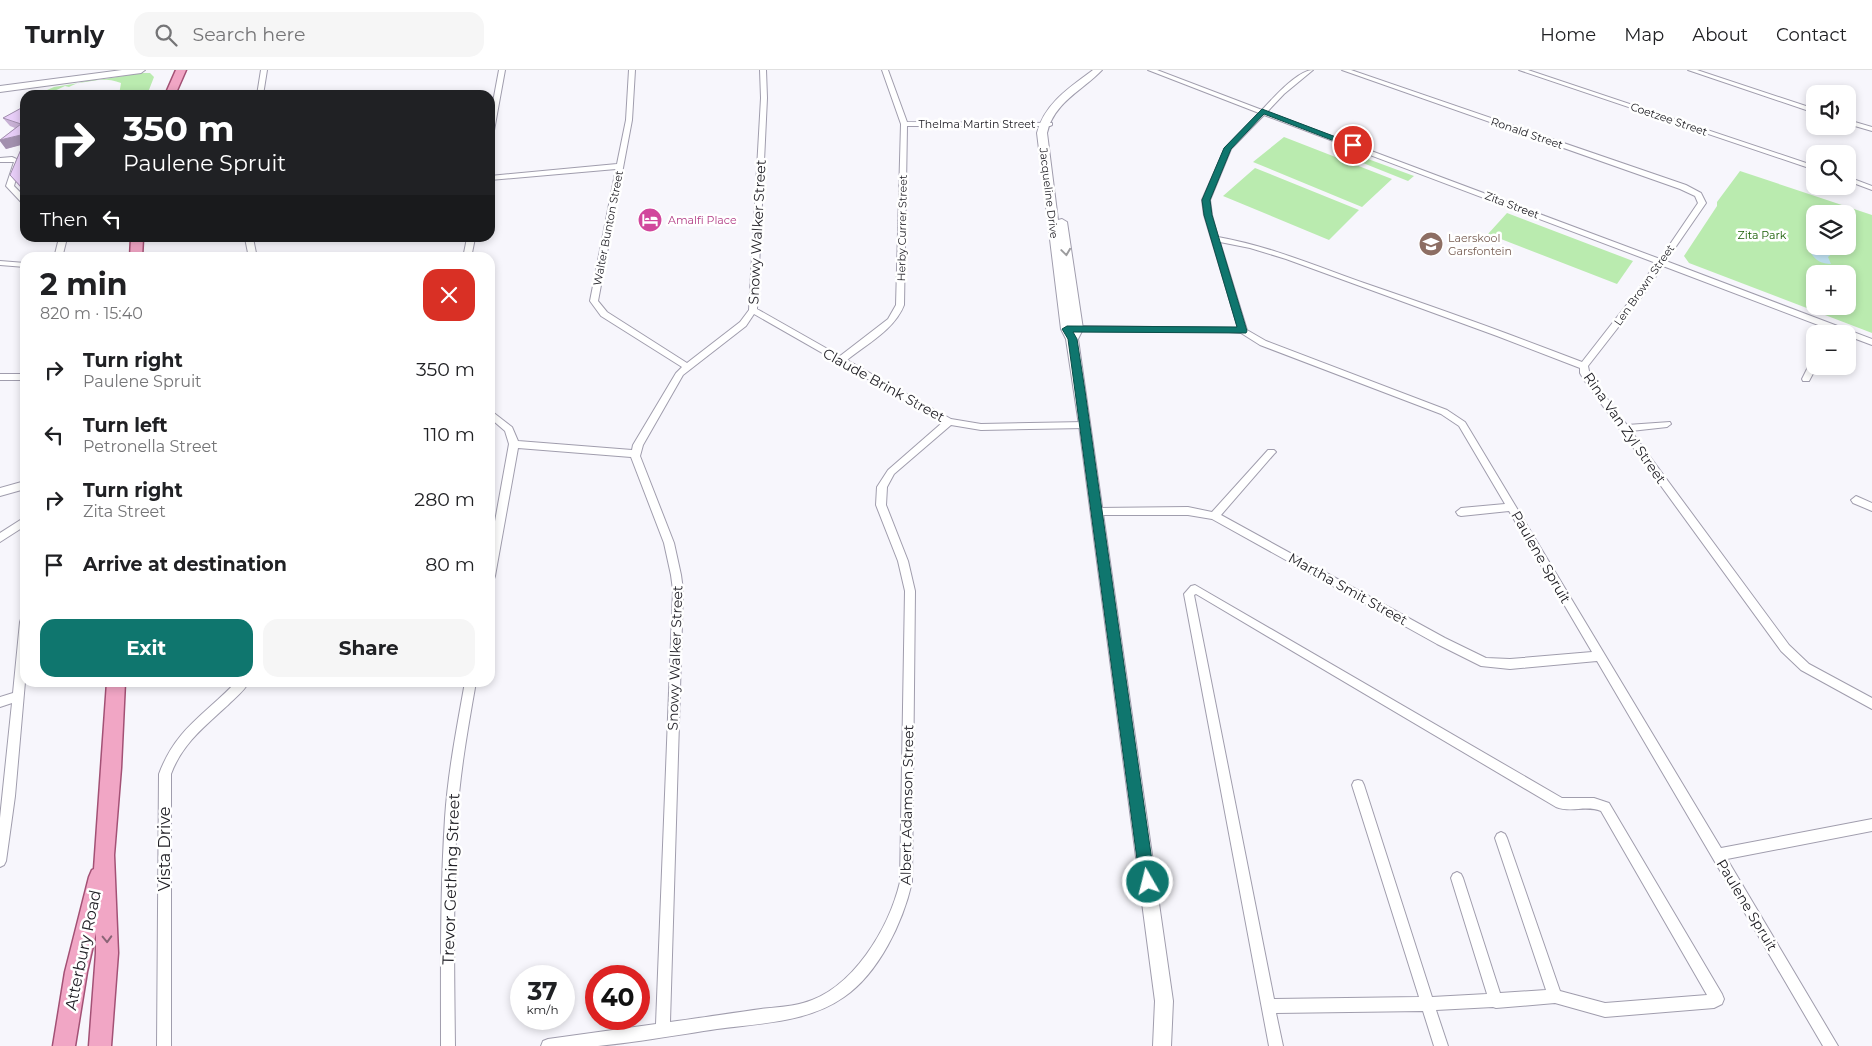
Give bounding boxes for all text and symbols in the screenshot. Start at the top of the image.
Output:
search box [134,12,484,57]
text: Turnly [25,20,104,49]
icon: search [152,21,180,49]
text: Search here [192,23,305,46]
text: Home [1540,24,1596,46]
text: Map [1624,24,1664,46]
text: About [1692,24,1748,46]
text: Contact [1776,24,1847,46]
map controls [1806,85,1856,375]
button: sound [1806,85,1856,135]
street label: Coetzee Street [1629,99,1710,139]
text: 350 m [123,107,235,150]
icon: right [40,110,105,175]
street label: Ronald Street [1489,114,1565,152]
street label: Thelma Martin Street [919,117,1036,131]
pin [1332,124,1374,166]
icon: arrive [1339,131,1367,159]
button: search [1806,145,1856,195]
street label: Jacqueline Drive [1036,146,1062,239]
text: Paulene Spruit [123,150,286,177]
street label: Snowy Walker Street [744,159,770,305]
street label: Walter Bunton Street [590,169,626,287]
street label: Herby Currer Street [894,174,910,282]
street label: Zita Street [1483,188,1542,222]
icon: left [98,205,126,233]
button: layers [1806,205,1856,255]
hotel icon: Amalfi Place [637,207,663,233]
text: Then [40,208,88,231]
place label: Amalfi Place [668,213,737,227]
park label: Zita Park [1738,228,1787,242]
school or university icon: Laerskool Garsfontein [1418,231,1444,257]
place label: Laerskool Garsfontein [1448,231,1512,258]
street label: Len Brown Street [1611,241,1678,328]
one-way arrow [1060,248,1071,256]
button: + [1806,265,1856,315]
text: 2 min [40,266,127,303]
button: close [423,269,475,321]
text: 820 m · 15:40 [40,304,143,323]
button: − [1806,325,1856,375]
street label: Claude Brink Street [820,344,948,426]
text: Turn right [83,349,183,372]
icon: right [40,356,68,384]
text: 350 m [416,358,475,381]
street label: Rina Van Zyl Street [1580,369,1670,488]
text: Paulene Spruit [83,372,202,391]
text: Turn left [83,414,168,437]
icon: left [40,421,68,449]
text: 110 m [424,423,475,446]
text: Petronella Street [83,437,218,456]
text: Turn right [83,479,183,502]
icon: right [40,486,68,514]
text: 280 m [414,488,475,511]
text: Zita Street [83,502,166,521]
street label: Paulene Spruit [1507,508,1575,607]
street label: Martha Smit Street [1285,549,1411,629]
icon: arrive [40,551,68,579]
text: Arrive at destination [83,553,287,576]
text: 80 m [425,553,475,576]
street label: Snowy Walker Street [663,585,687,731]
button: Exit [40,619,253,677]
button: Share [263,619,475,677]
street label: Albert Adamson Street [897,724,917,885]
street label: Trevor Gething Street [439,792,464,965]
street label: Vista Drive [155,807,174,891]
position arrow [1121,855,1173,907]
street label: Paulene Spruit [1713,856,1782,954]
street label: Atterbury Road [61,888,105,1012]
one-way arrow [101,935,112,943]
speed limit sign: 40 [585,965,650,1030]
text: 37 [527,976,558,1006]
text: km/h [526,1002,559,1017]

